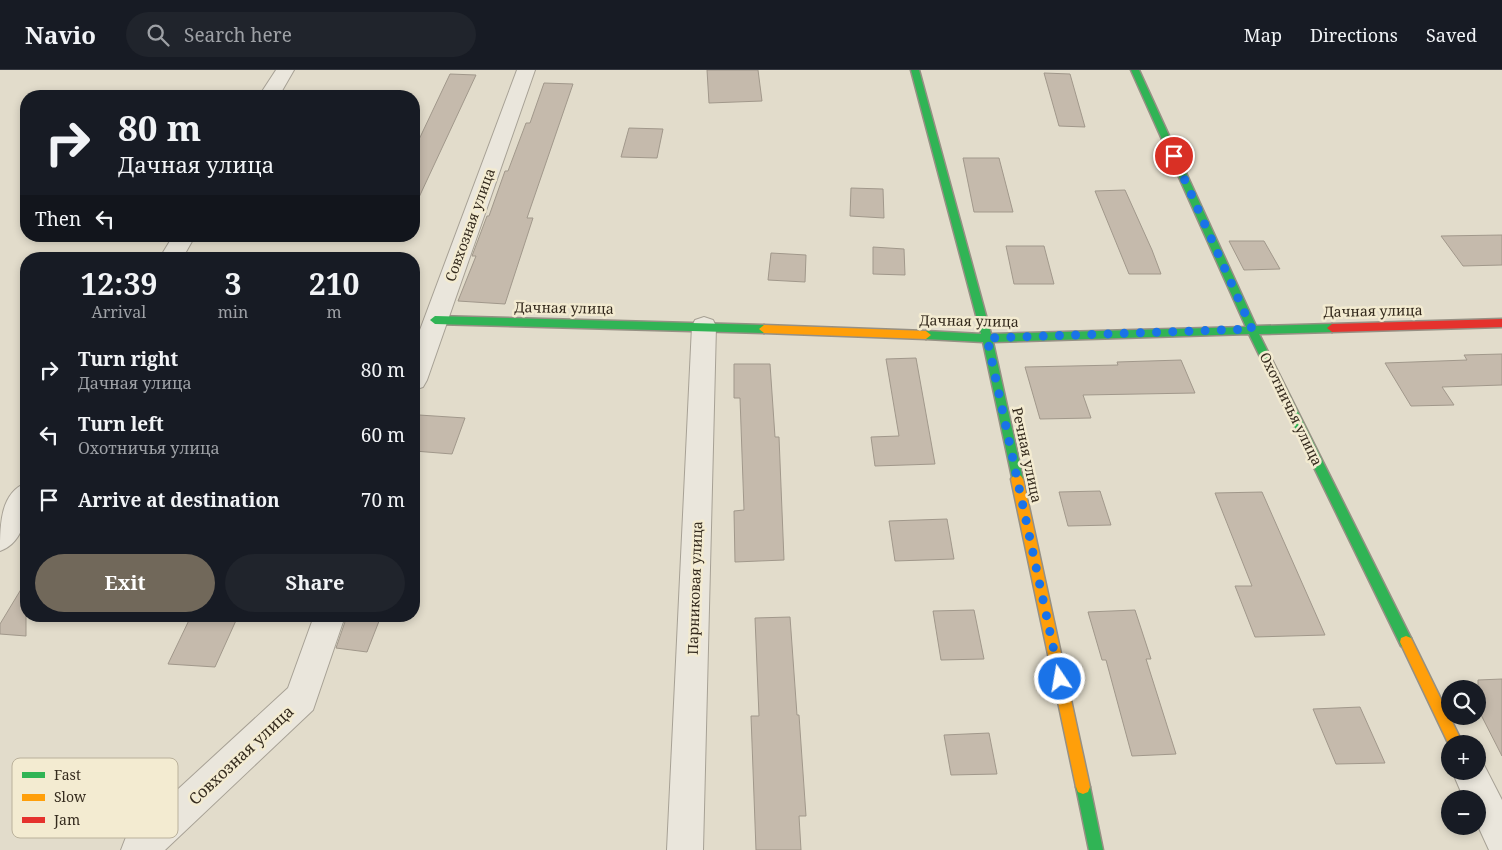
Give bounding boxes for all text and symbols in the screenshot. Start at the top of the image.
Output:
search box [126,12,476,57]
text: Navio [25,18,96,51]
icon: search [144,21,172,49]
text: Search here [184,22,292,48]
text: Map [1244,23,1282,47]
text: Directions [1310,23,1398,47]
text: Saved [1426,23,1477,47]
text: 80 m [118,104,201,151]
icon: right [35,110,100,175]
pin [1153,135,1195,177]
icon: arrive [1160,142,1188,170]
text: Дачная улица [118,149,274,179]
street label: Совхозная улица [440,165,499,284]
icon: left [91,205,119,233]
text: Then [35,206,81,232]
text: 12:39 [80,263,157,304]
text: 3 [225,263,241,304]
text: 210 [309,263,360,304]
street label: Дачная улица [514,297,614,318]
street label: Дачная улица [1323,300,1423,321]
text: Arrival [92,301,146,323]
text: min [218,301,248,323]
text: m [327,301,342,323]
street label: Дачная улица [919,310,1019,331]
text: Turn right [78,346,178,372]
street label: Охотничья улица [1256,349,1327,469]
icon: right [35,356,63,384]
text: 80 m [361,357,405,383]
text: Дачная улица [78,372,192,394]
street label: Речная улица [1008,405,1047,504]
text: Turn left [78,411,164,437]
icon: left [35,421,63,449]
text: 60 m [361,422,405,448]
text: Охотничья улица [78,437,220,459]
icon: arrive [35,486,63,514]
text: Arrive at destination [78,487,280,513]
text: 70 m [361,487,405,513]
street label: Парниковая улица [683,521,706,655]
button: Exit [35,554,215,612]
button: Share [225,554,405,612]
position arrow [1033,652,1085,704]
map controls [1441,680,1486,835]
button: search [1441,680,1486,725]
street label: Совхозная улица [184,700,298,810]
button: + [1441,735,1486,780]
legend [12,758,178,838]
text: Fast [54,765,81,784]
text: Slow [54,787,87,806]
button: − [1441,790,1486,835]
text: Jam [53,810,80,829]

